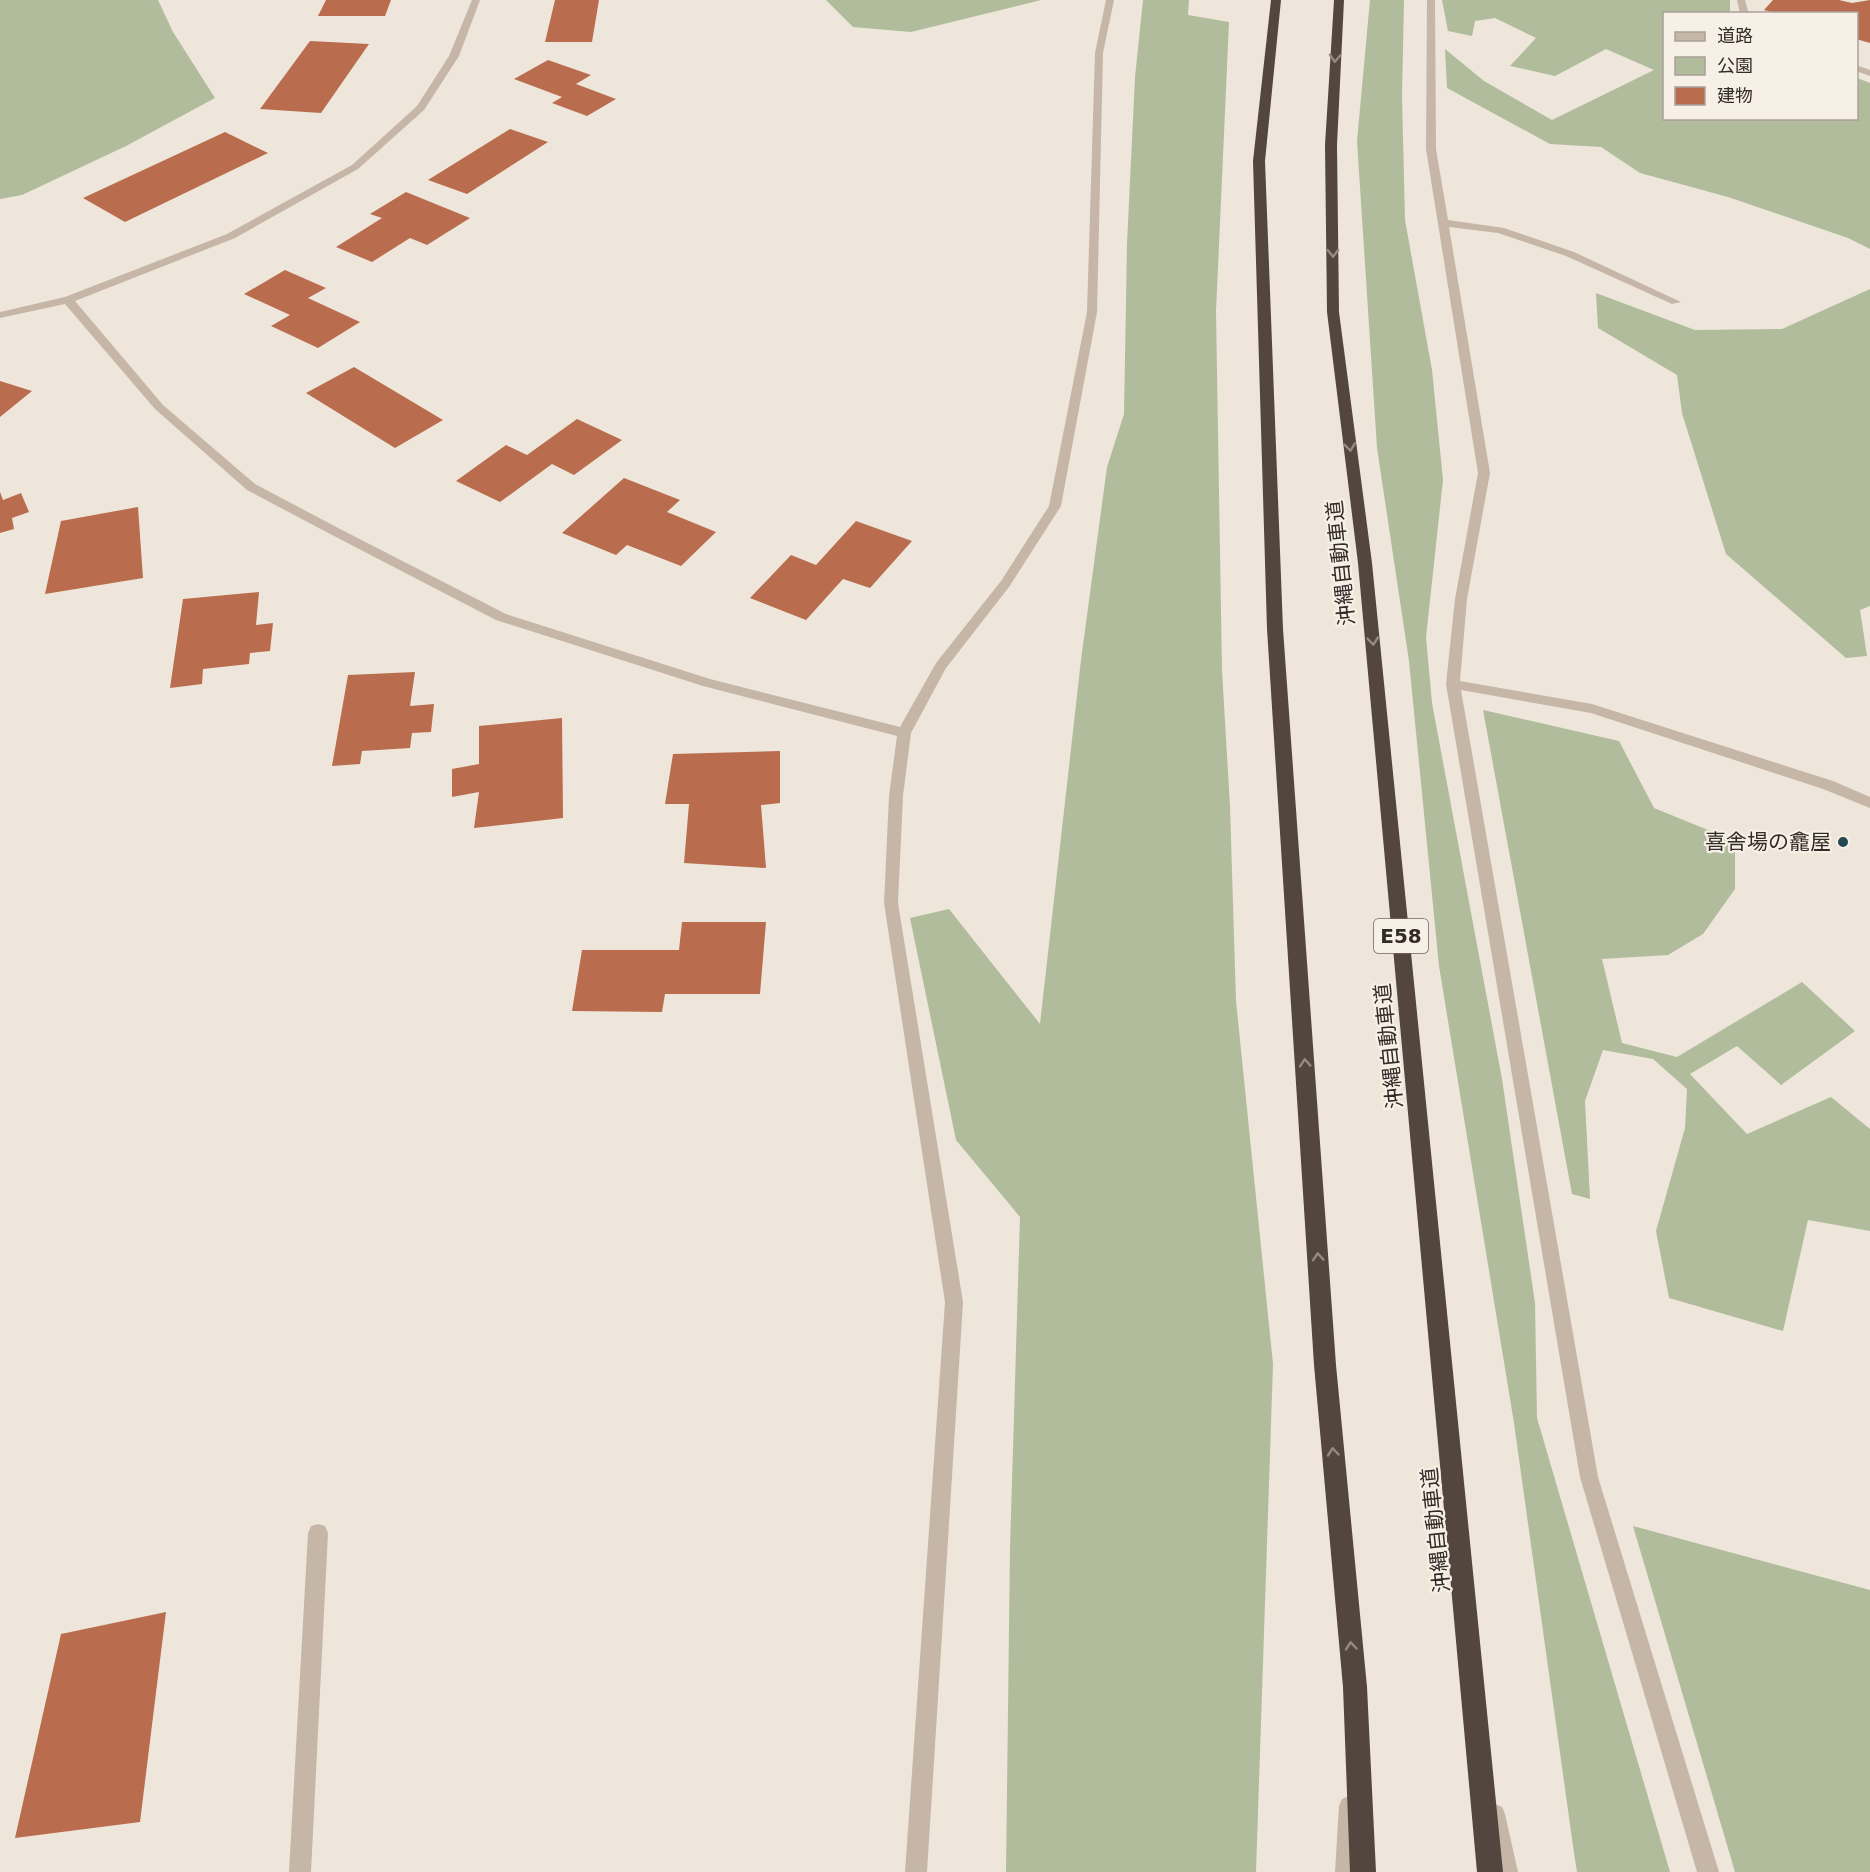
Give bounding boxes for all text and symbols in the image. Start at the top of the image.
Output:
legend [1663,12,1858,120]
text: 道路 [1717,25,1753,46]
one-way arrow [1329,54,1342,63]
text: 公園 [1717,55,1753,76]
text: 建物 [1717,85,1753,106]
one-way arrow [1326,249,1339,258]
one-way arrow [1344,443,1356,452]
street label: 沖縄自動車道 [1322,499,1360,627]
one-way arrow [1366,636,1379,645]
place label: 喜舎場の龕屋 [1705,830,1831,854]
marker: 喜舎場の龕屋 [1836,835,1850,849]
road number: E58 [1374,919,1428,953]
street label: 沖縄自動車道 [1370,982,1408,1110]
one-way arrow [1298,1058,1311,1067]
one-way arrow [1312,1253,1325,1262]
one-way arrow [1327,1447,1340,1456]
street label: 沖縄自動車道 [1417,1466,1455,1594]
one-way arrow [1345,1641,1358,1650]

